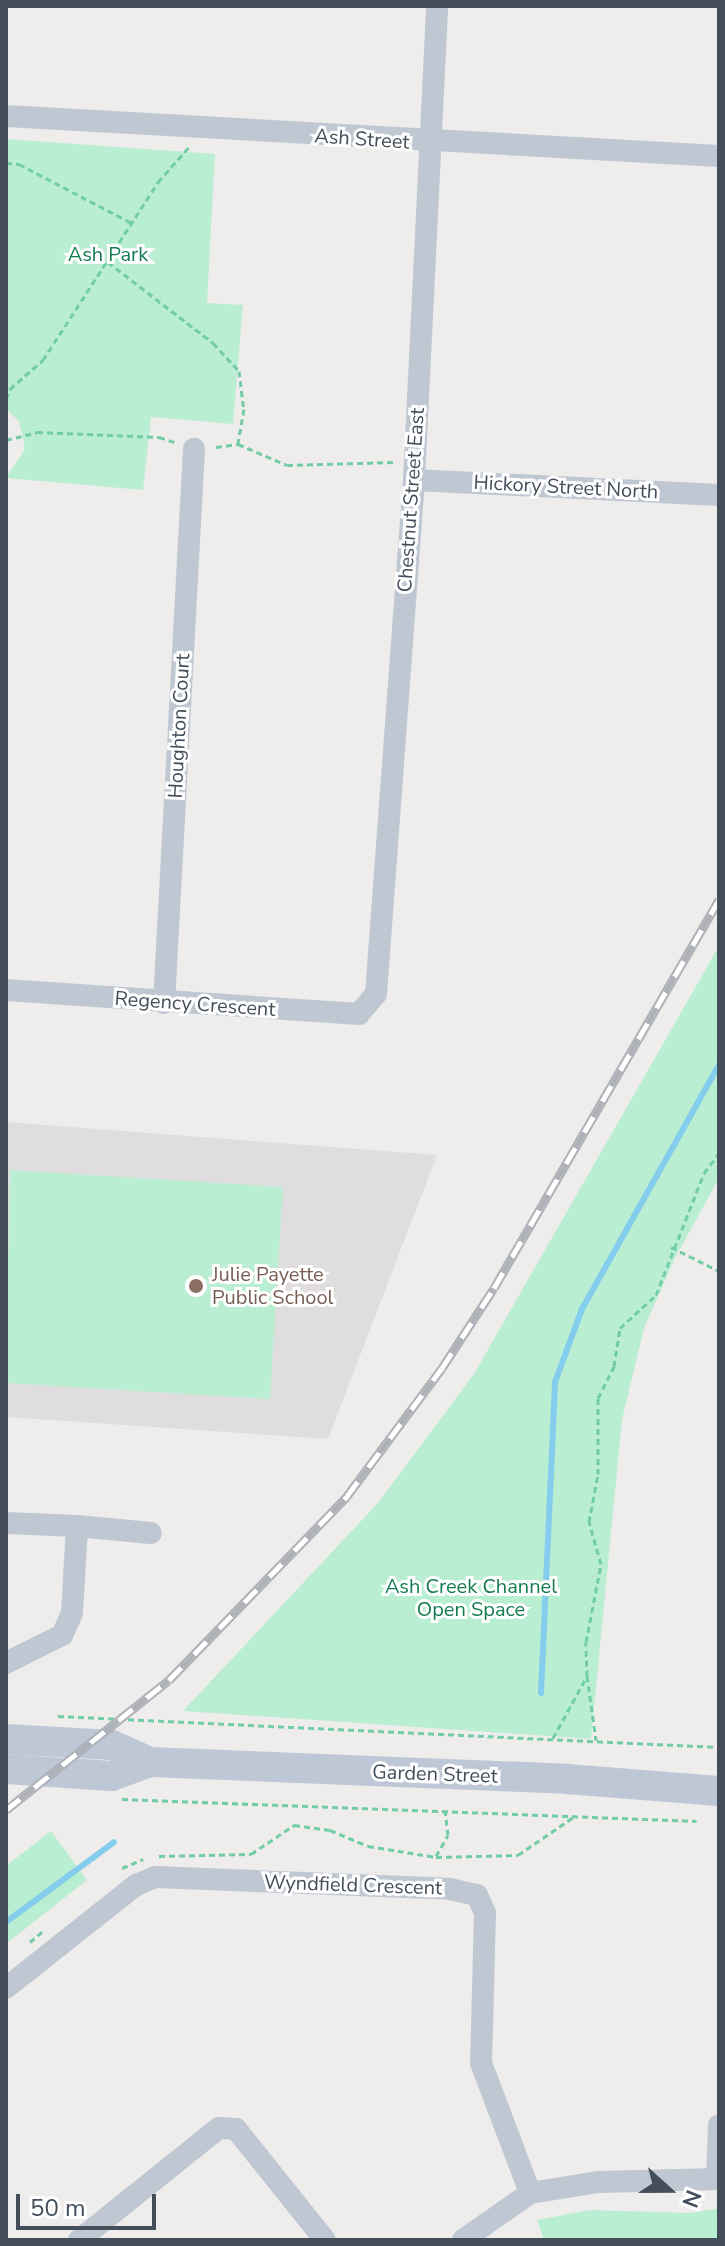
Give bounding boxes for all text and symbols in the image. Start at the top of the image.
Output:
street label: Ash Street [314,124,410,154]
park label: Ash Park [68,242,148,266]
street label: Chestnut Street East [393,407,429,593]
street label: Hickory Street North [473,470,659,504]
street label: Houghton Court [163,653,195,799]
street label: Regency Crescent [114,986,276,1022]
place label: Julie Payette Public School [212,1262,333,1309]
marker: Julie Payette Public School [187,1277,205,1295]
park label: Ash Creek Channel Open Space [385,1575,557,1622]
street label: Garden Street [372,1760,498,1788]
street label: Wyndfield Crescent [264,1870,442,1900]
north arrow [629,2150,709,2230]
scale bar [20,2178,160,2228]
text: N [674,2186,708,2212]
text: 50 m [30,2192,86,2224]

